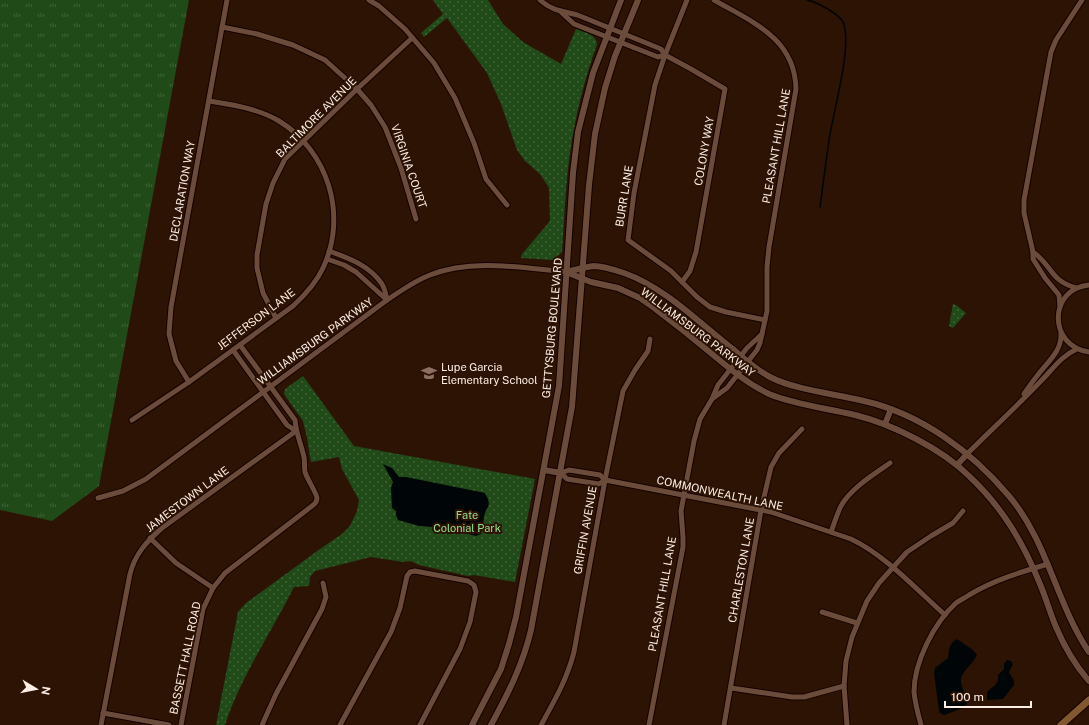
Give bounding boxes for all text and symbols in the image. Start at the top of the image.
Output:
street label: BALTIMORE AVENUE [273,74,359,160]
street label: PLEASANT HILL LANE [760,87,792,204]
street label: COLONY WAY [692,115,716,187]
street label: VIRGINIA COURT [389,122,429,210]
street label: DECLARATION WAY [167,139,197,242]
street label: BURR LANE [613,164,635,228]
street label: GETTYSBURG BOULEVARD [540,257,564,399]
street label: WILLIAMSBURG PARKWAY [639,285,758,379]
street label: JEFFERSON LANE [215,286,297,352]
street label: WILLIAMSBURG PARKWAY [255,295,375,387]
place label: Lupe Garcia Elementary School [441,361,538,386]
school or university icon: Lupe Garcia Elementary School [420,364,438,382]
street label: JAMESTOWN LANE [143,464,231,534]
street label: COMMONWEALTH LANE [656,474,784,512]
street label: GRIFFIN AVENUE [571,485,599,575]
park label: Fate Colonial Park [433,509,501,534]
street label: CHARLESTON LANE [726,516,756,624]
street label: PLEASANT HILL LANE [646,535,678,652]
street label: BASSETT HALL ROAD [167,600,203,715]
north arrow [16,669,56,709]
scale bar [945,683,1031,709]
text: N [39,685,53,696]
text: 100 m [951,690,984,704]

